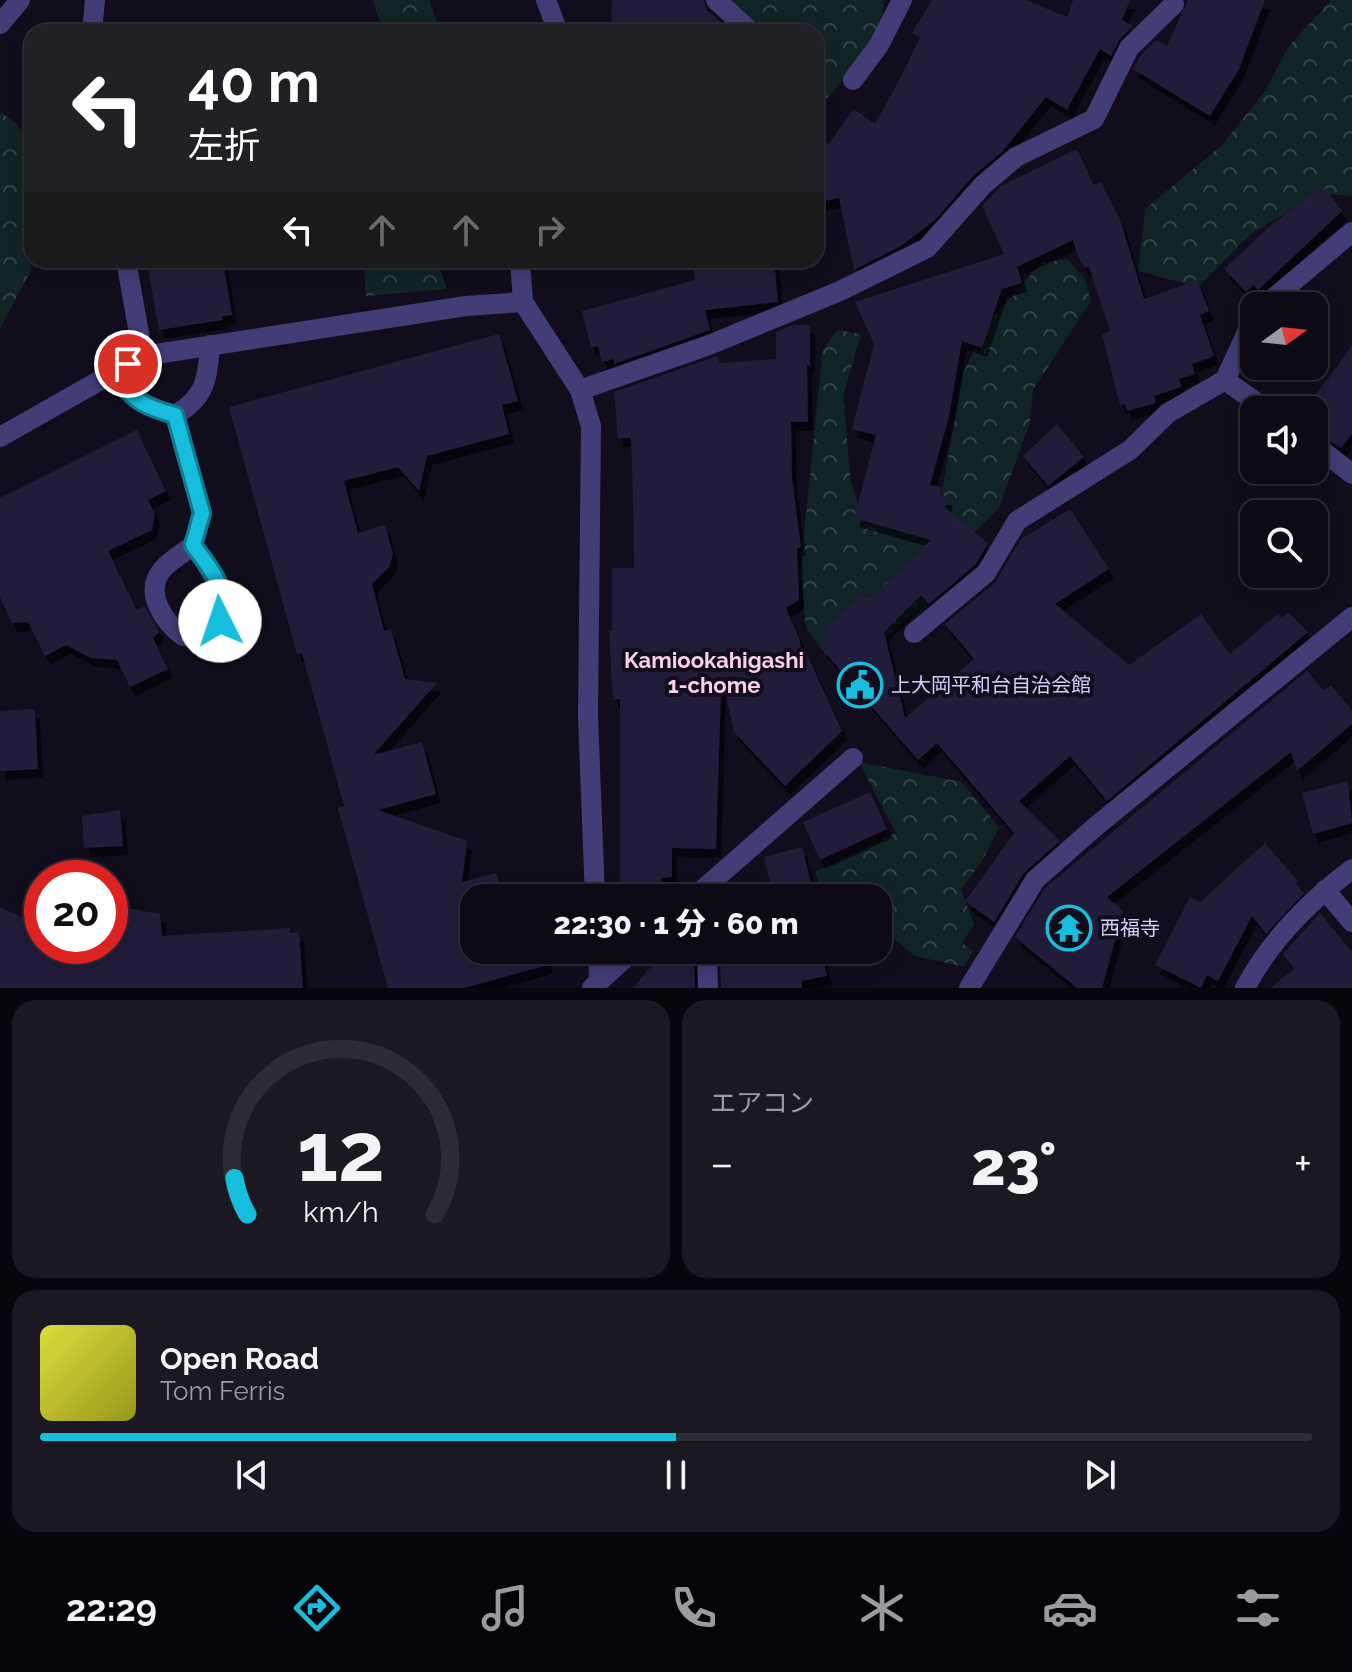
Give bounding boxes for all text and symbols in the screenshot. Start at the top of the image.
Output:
text: 40 m [188,49,320,115]
icon: left [56,56,160,160]
text: 左折 [188,124,260,166]
icon: left [276,208,320,252]
icon: ahead [360,208,404,252]
icon: ahead [444,208,488,252]
icon: right [528,208,572,252]
north arrow [1240,292,1328,380]
map controls [1240,292,1328,588]
pin [94,330,162,398]
icon: arrive [106,342,150,386]
button: sound [1240,396,1328,484]
button: search [1240,500,1328,588]
position arrow [178,579,262,663]
district label: Kamiookahigashi 1-chome [624,647,804,698]
public building icon: 上大岡平和台自治会館 [836,661,884,709]
place label: 上大岡平和台自治会館 [891,673,1091,697]
speed limit sign: 20 [24,860,128,964]
temple icon: 西福寺 [1045,904,1093,952]
text: 22:30 · 1 分 · 60 m [553,906,799,941]
place label: 西福寺 [1100,916,1160,940]
text: エアコン [710,1088,814,1118]
text: 12 [297,1103,385,1200]
text: 23° [971,1129,1057,1199]
text: − [710,1138,734,1189]
text: + [1294,1138,1312,1189]
text: km/h [303,1195,379,1229]
text: Open Road [160,1341,319,1376]
text: Tom Ferris [160,1376,285,1406]
icon: previous [230,1453,274,1497]
icon: pause [654,1453,698,1497]
icon: next [1078,1453,1122,1497]
icon: directions [289,1580,345,1636]
icon: music [477,1580,533,1636]
icon: phone [666,1580,722,1636]
icon: climate [854,1580,910,1636]
icon: car [1042,1580,1098,1636]
icon: filters [1230,1580,1286,1636]
text: 22:29 [66,1587,157,1629]

